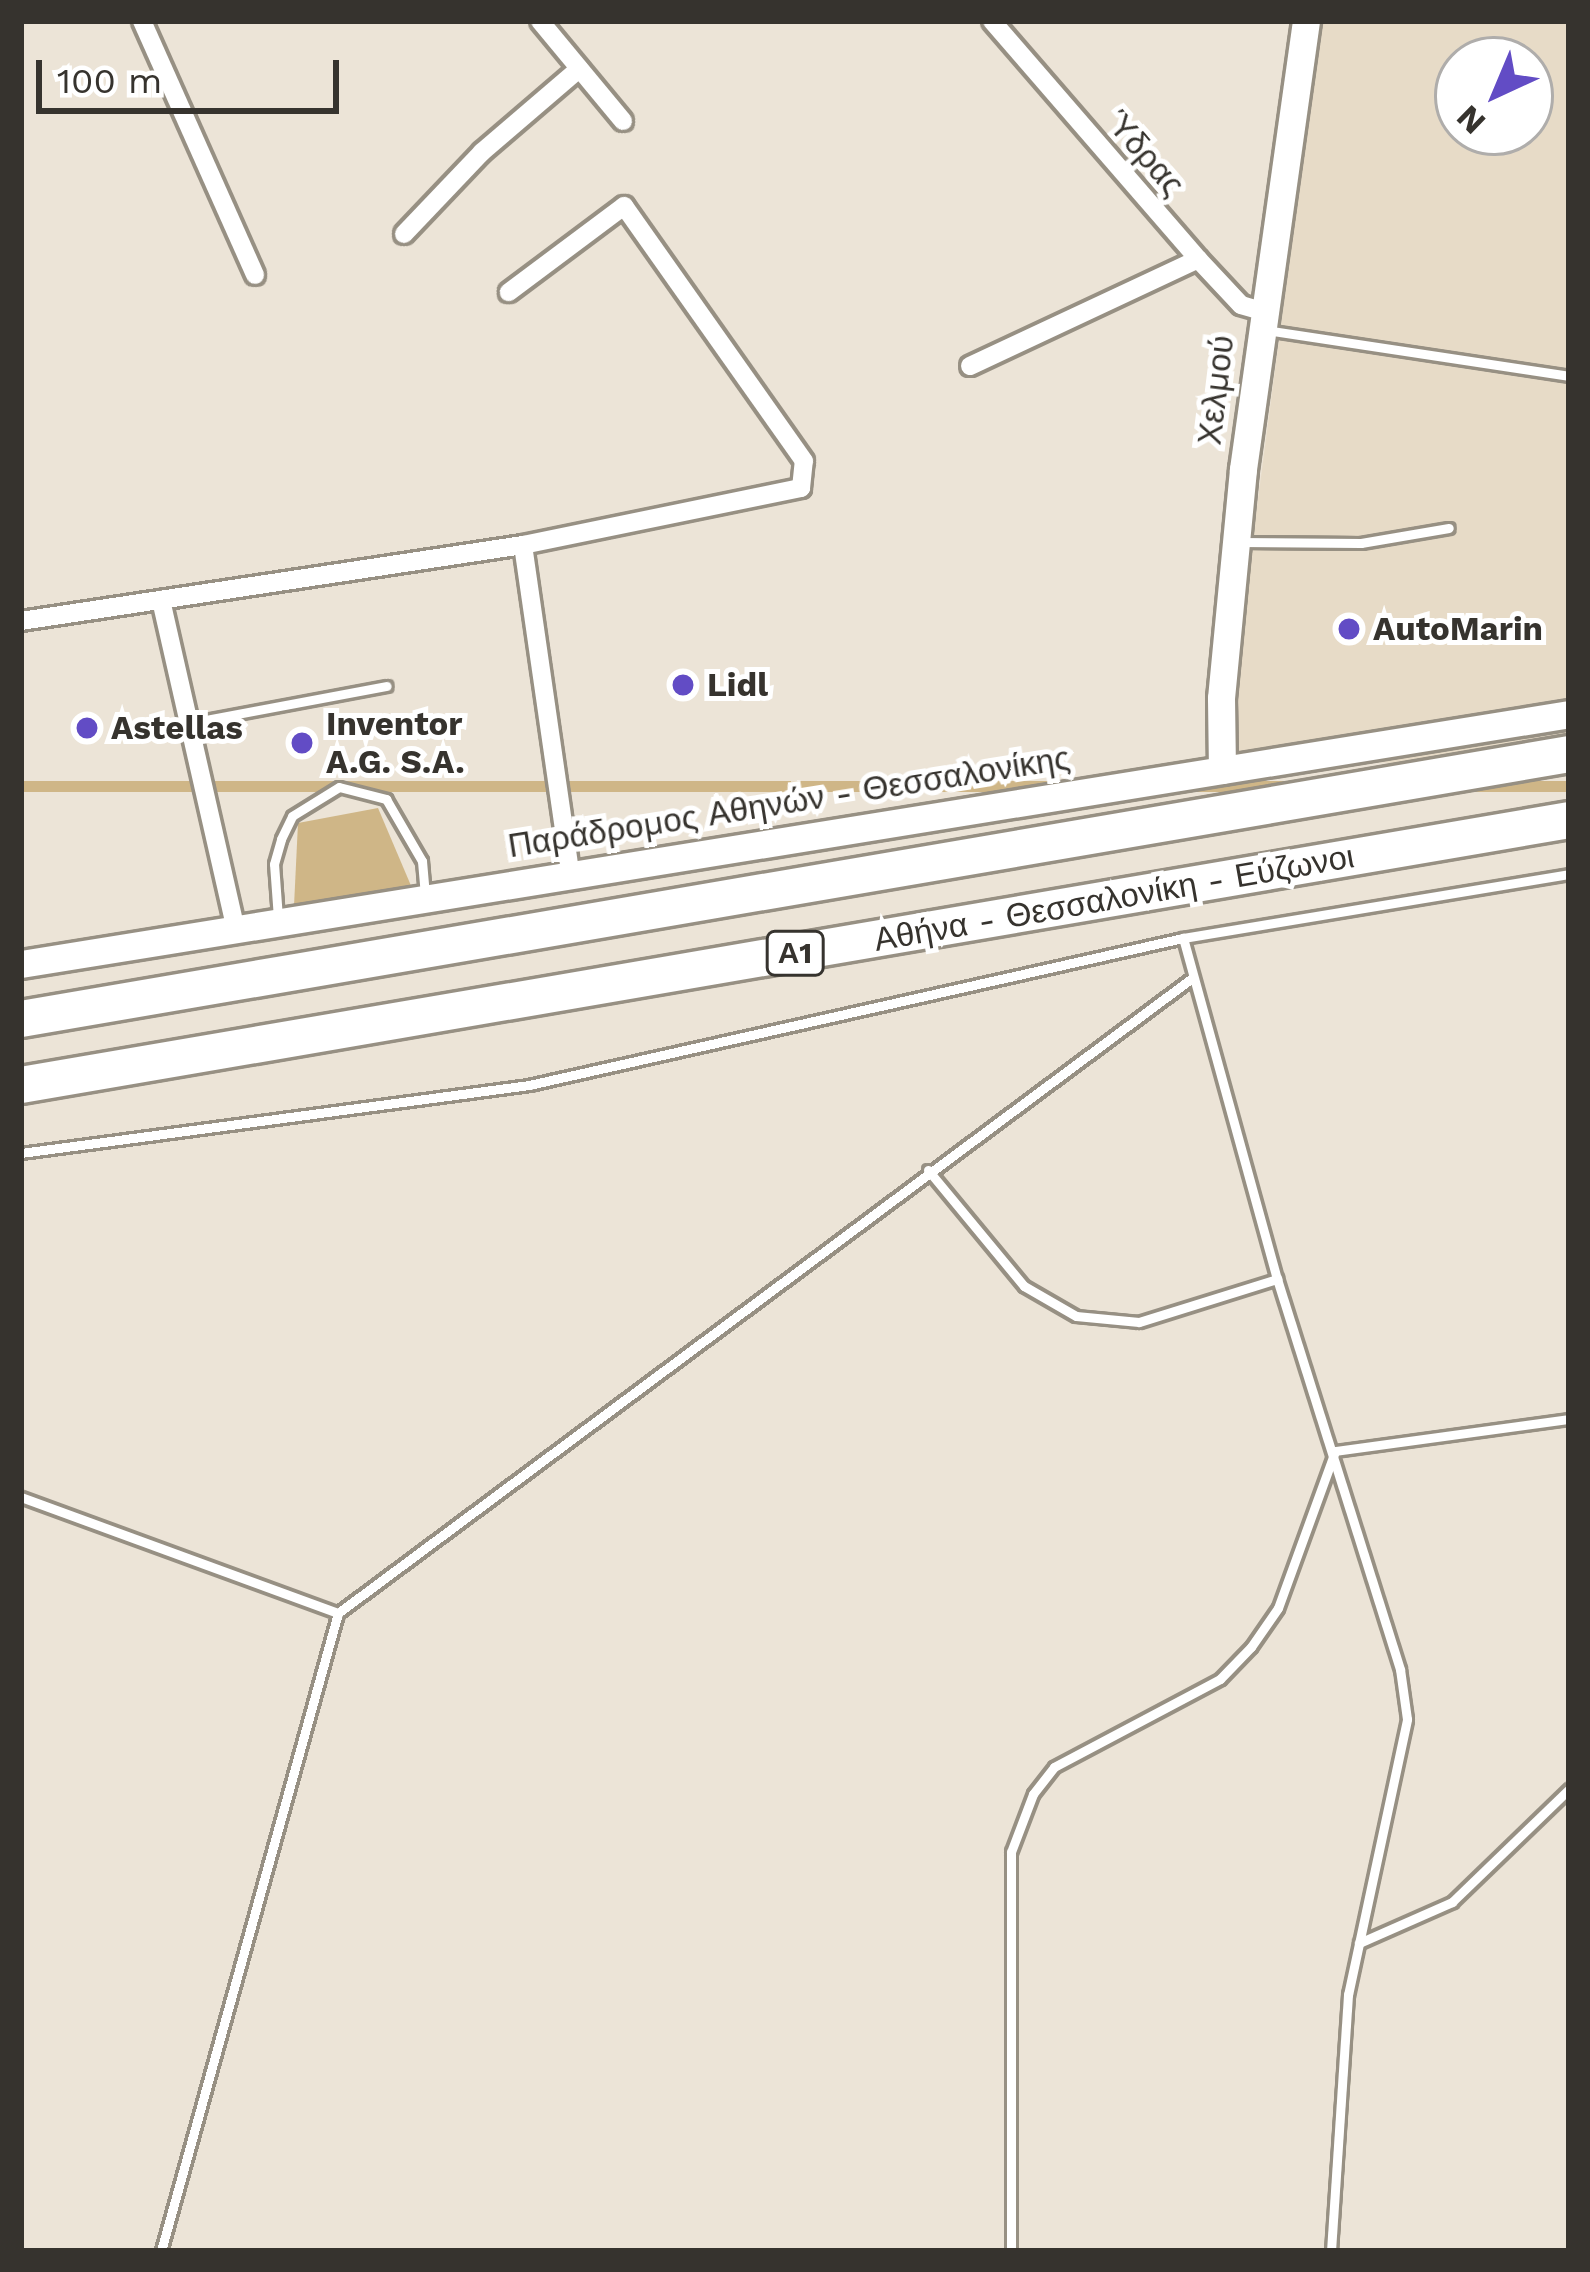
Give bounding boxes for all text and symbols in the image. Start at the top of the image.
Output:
scale bar [42,36,345,110]
north arrow [1434,36,1554,156]
text: 100 m [57,60,162,102]
text: N [1448,98,1493,143]
street label: Ύδρας [1097,102,1193,204]
street label: Χελμού [1190,333,1242,447]
place label: AutoMarin [1373,609,1543,649]
marker: AutoMarin [1336,616,1362,642]
place label: Lidl [707,665,768,705]
marker: Lidl [670,672,696,698]
place label: Inventor A.G. S.A. [326,704,465,782]
place label: Astellas [111,708,243,748]
marker: Astellas [74,715,100,741]
marker: Inventor A.G. S.A. [289,730,315,756]
street label: Παράδρομος Αθηνών - Θεσσαλονίκης [505,738,1073,866]
street label: Αθήνα - Θεσσαλονίκη - Εύζωνοι [871,836,1357,960]
road number: Α1 [765,929,825,977]

